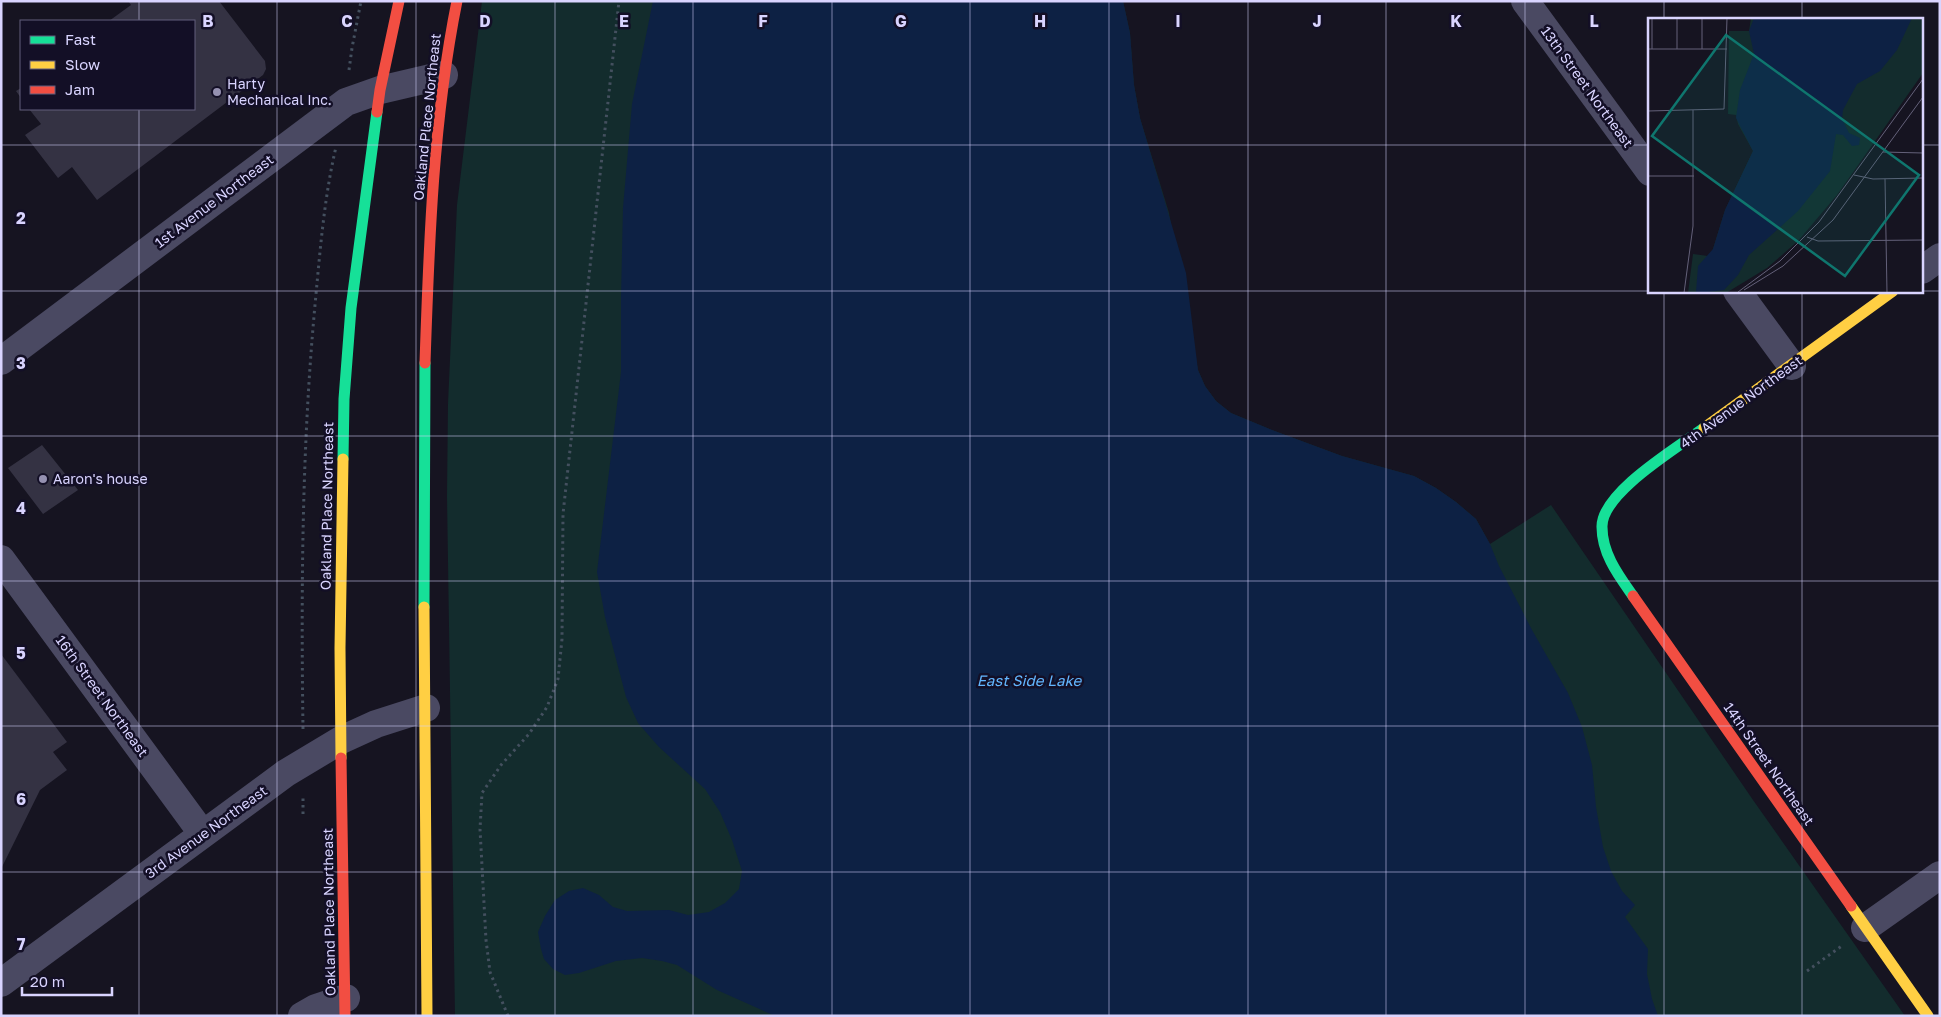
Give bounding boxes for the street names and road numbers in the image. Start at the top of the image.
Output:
street label: 13th Street Northeast [1538,23,1637,151]
street label: Oakland Place Northeast [409,32,444,201]
street label: 1st Avenue Northeast [151,150,276,251]
street label: 4th Avenue Northeast [1676,351,1805,452]
street label: Oakland Place Northeast [317,422,336,590]
street label: 16th Street Northeast [53,632,152,760]
street label: 14th Street Northeast [1721,699,1818,828]
street label: 3rd Avenue Northeast [141,782,270,882]
street label: Oakland Place Northeast [319,828,338,996]

